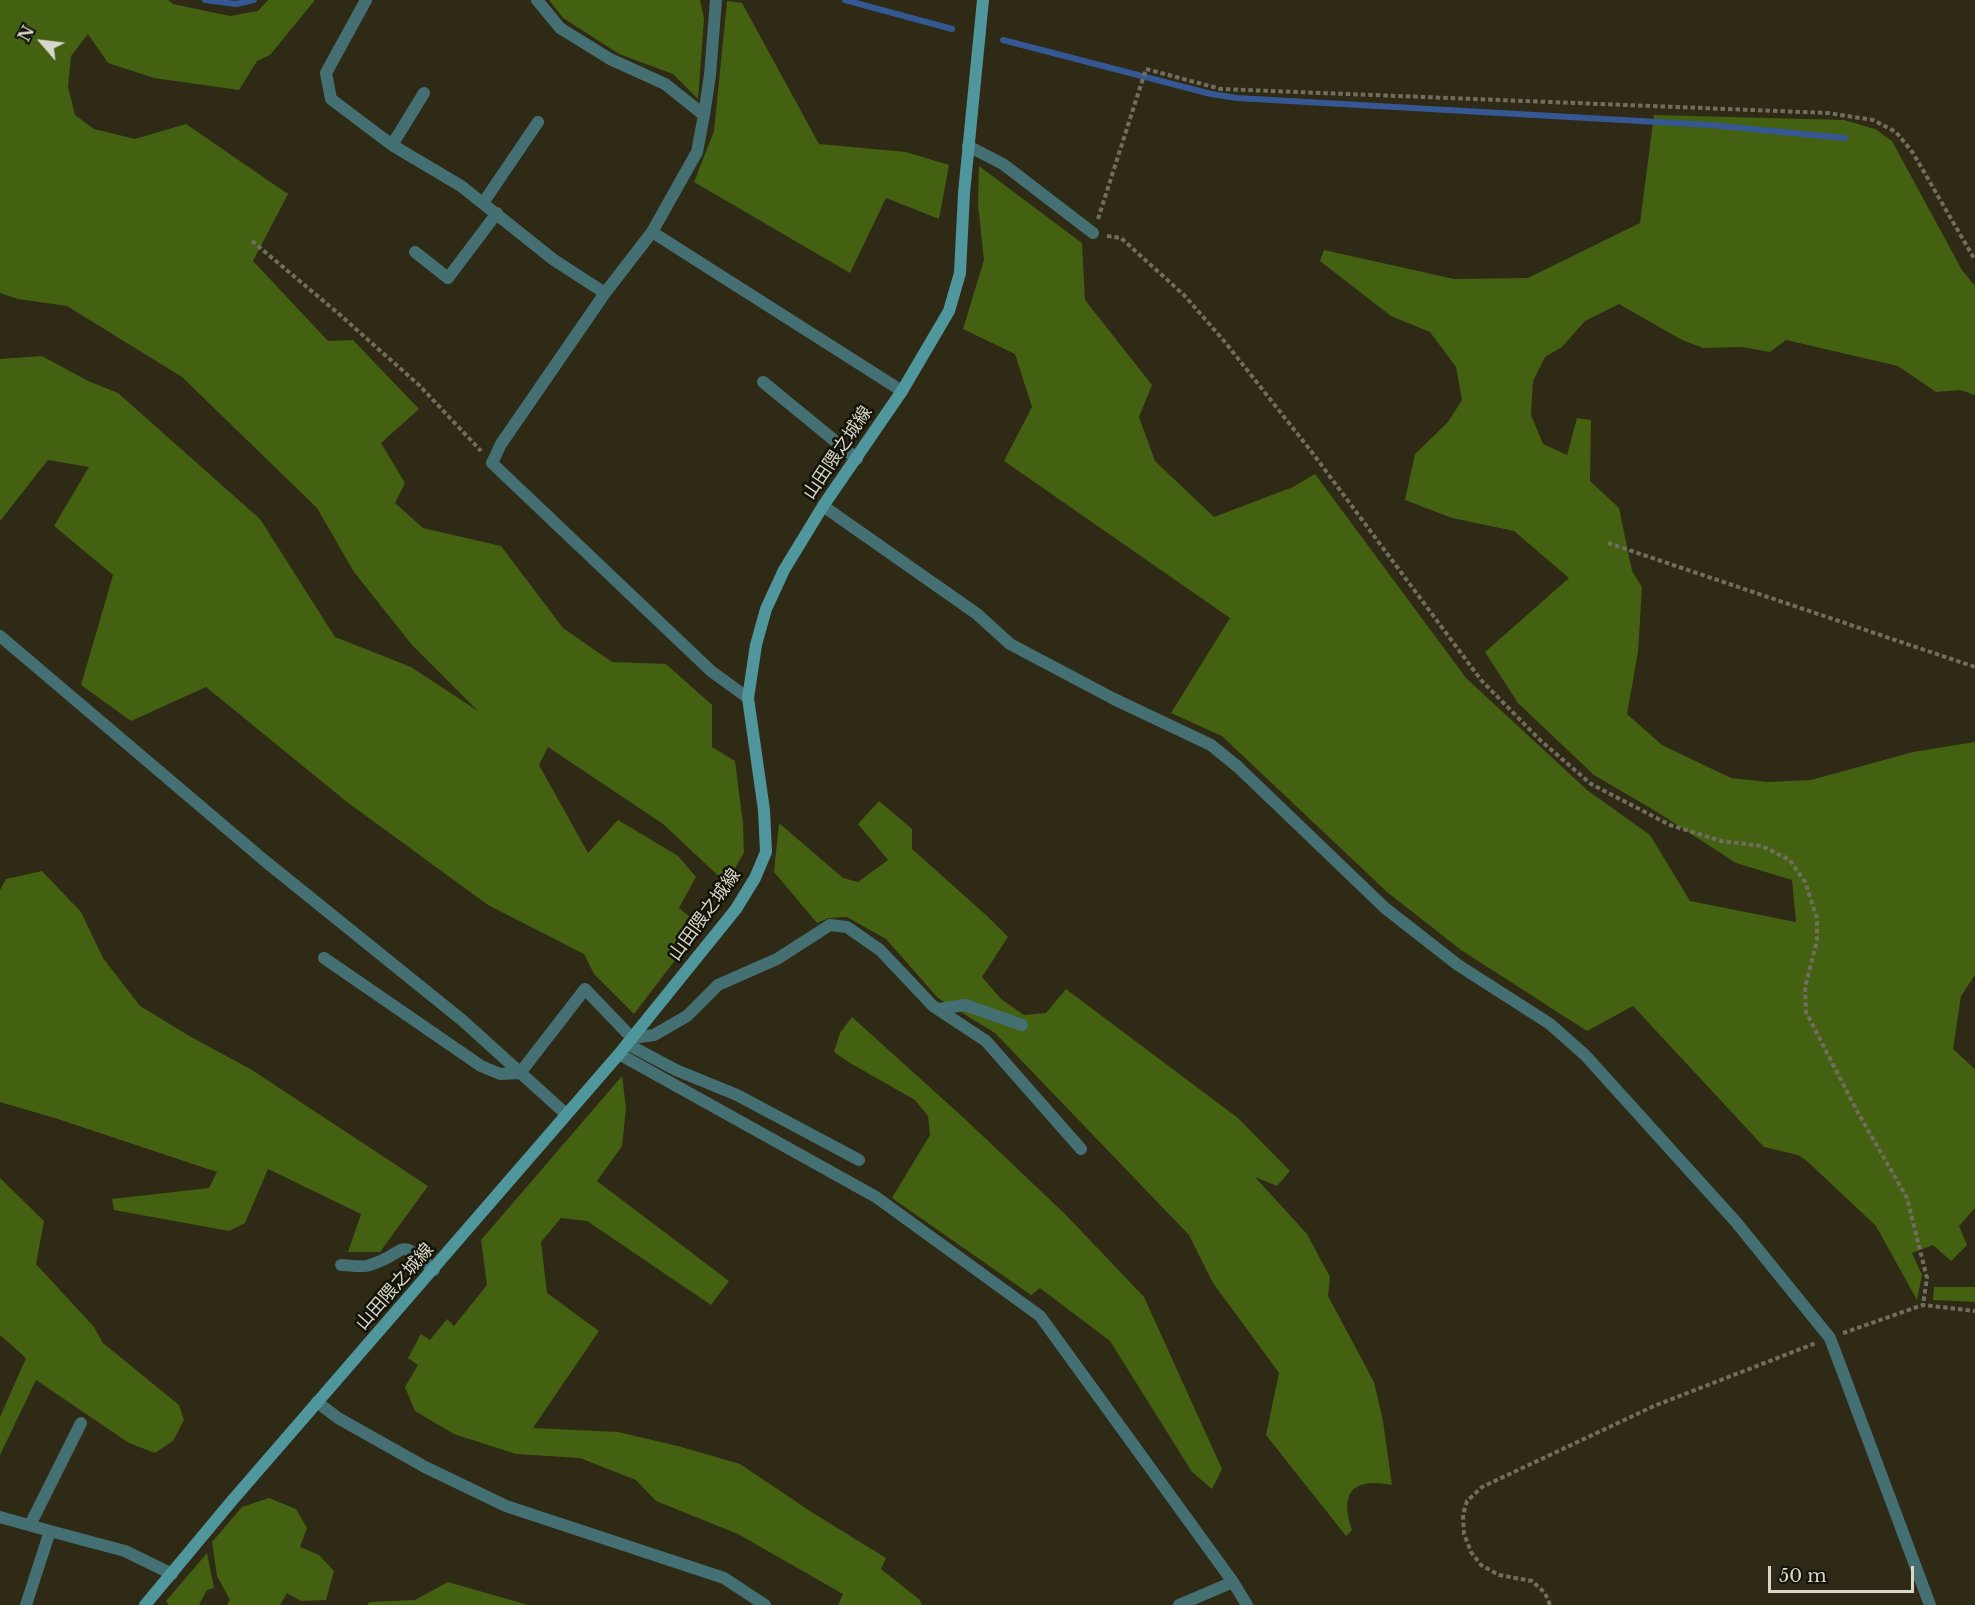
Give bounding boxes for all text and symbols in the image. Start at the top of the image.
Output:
north arrow [12,12,72,72]
text: N [14,22,38,45]
street label: 山田隈之城線 [799,402,877,504]
street label: 山田隈之城線 [665,865,745,965]
street label: 山田隈之城線 [351,1239,439,1335]
scale bar [1771,1554,1916,1592]
text: 50 m [1779,1565,1827,1587]

